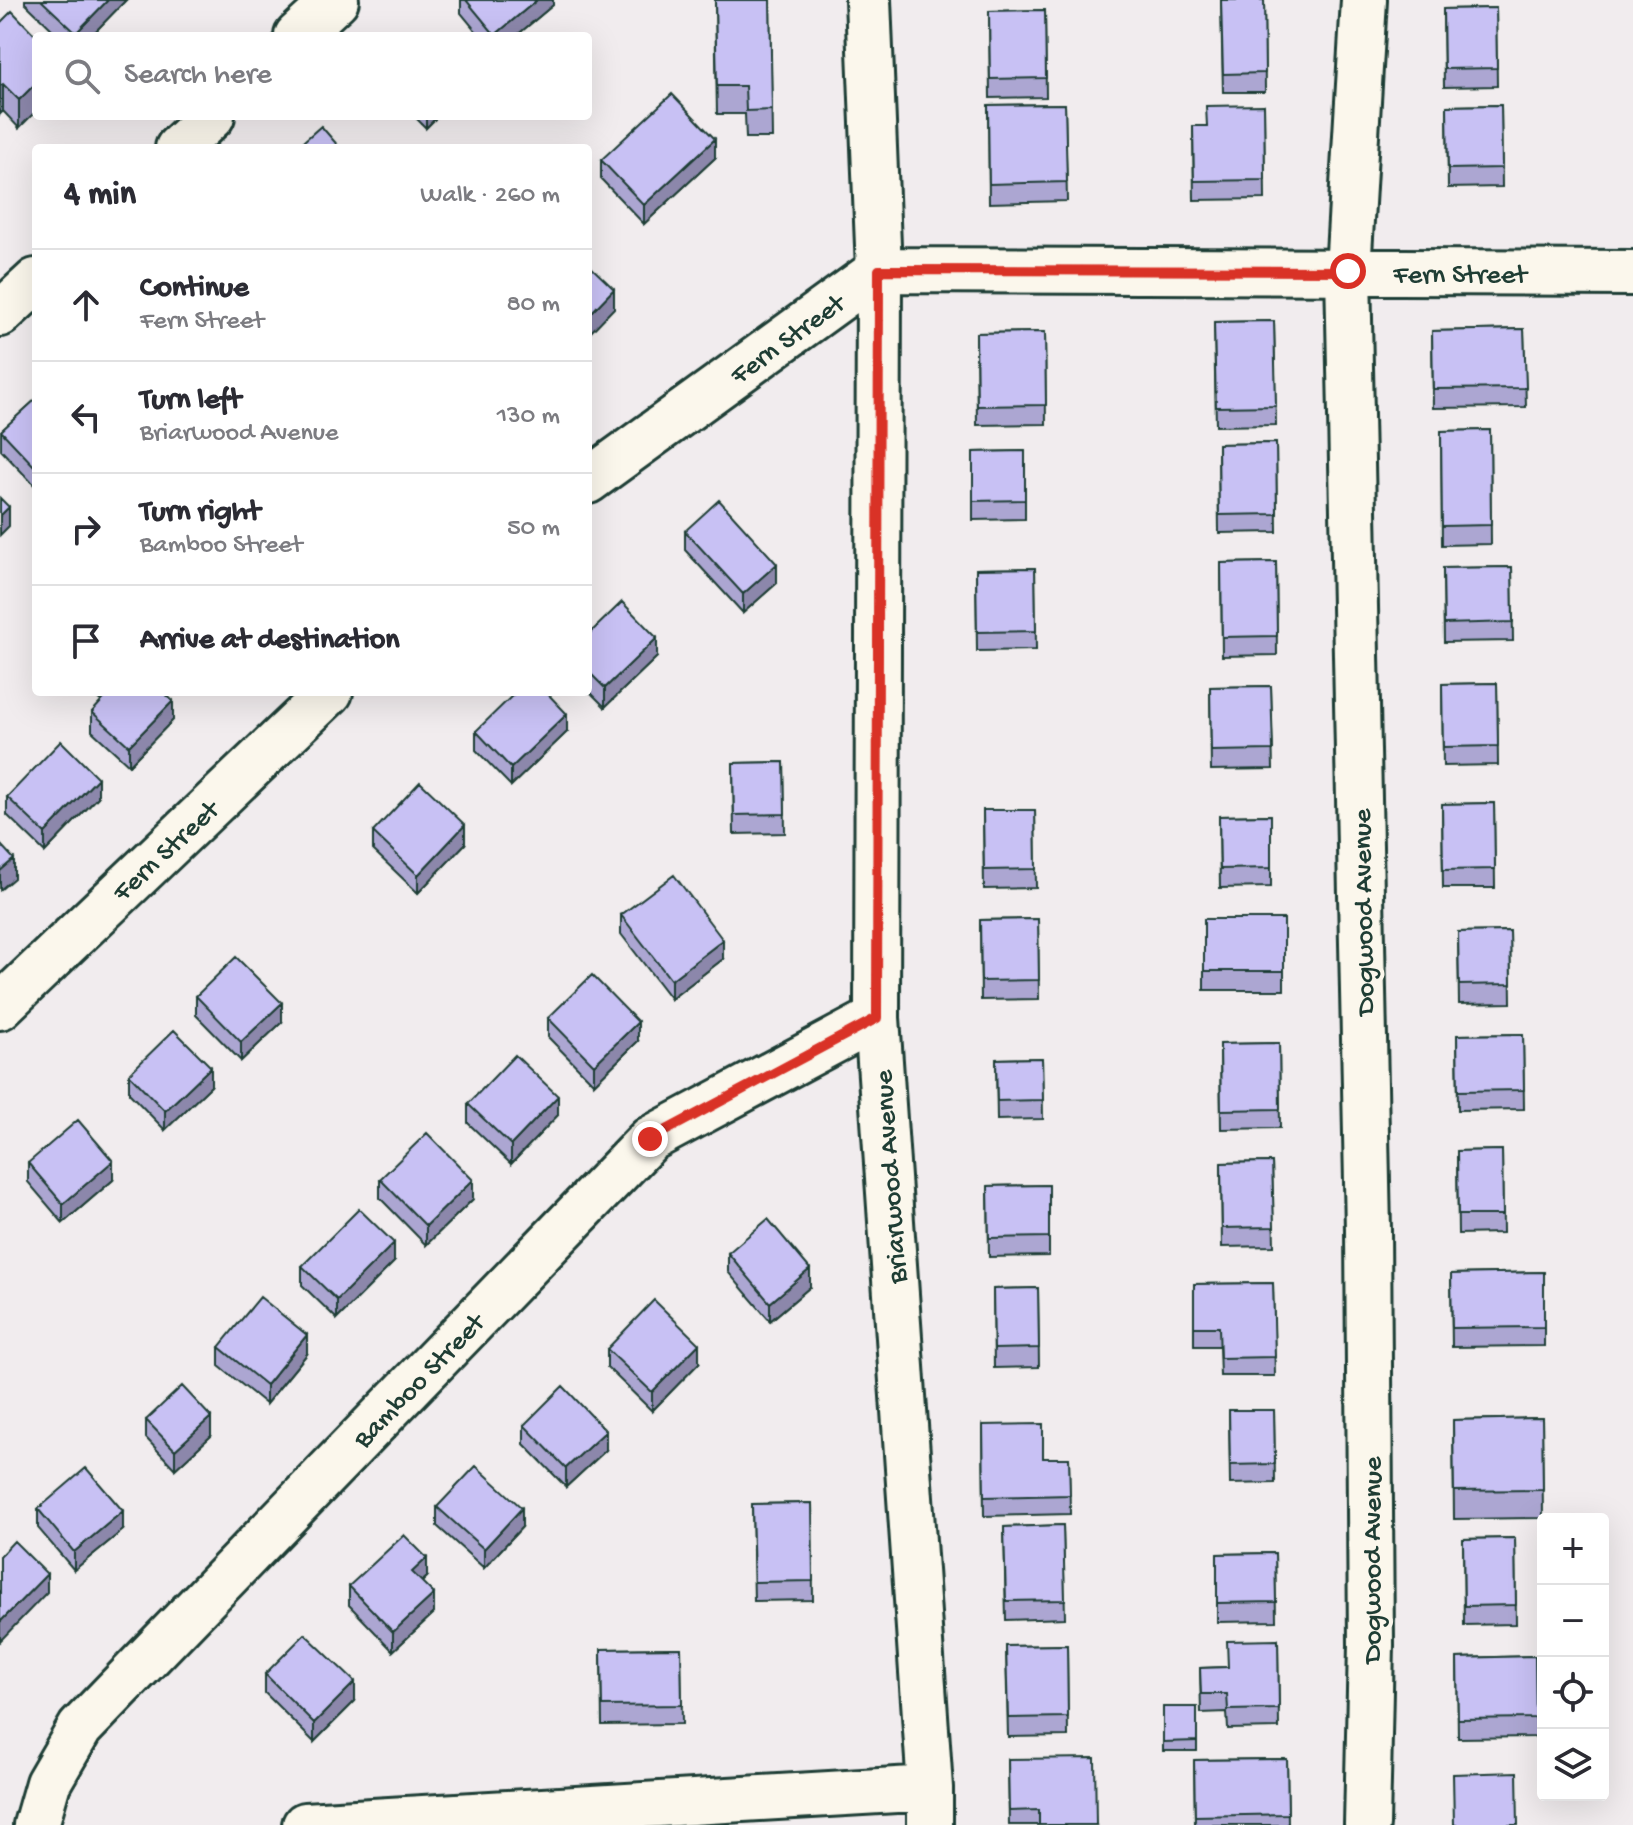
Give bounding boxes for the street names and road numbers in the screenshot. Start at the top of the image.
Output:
street label: Fern Street [1392,260,1529,293]
street label: Fern Street [724,287,854,394]
street label: Fern Street [106,793,229,910]
street label: Dogwood Avenue [1347,808,1384,1018]
street label: Briarwood Avenue [869,1068,916,1285]
street label: Bamboo Street [347,1306,495,1457]
street label: Dogwood Avenue [1358,1456,1391,1665]

